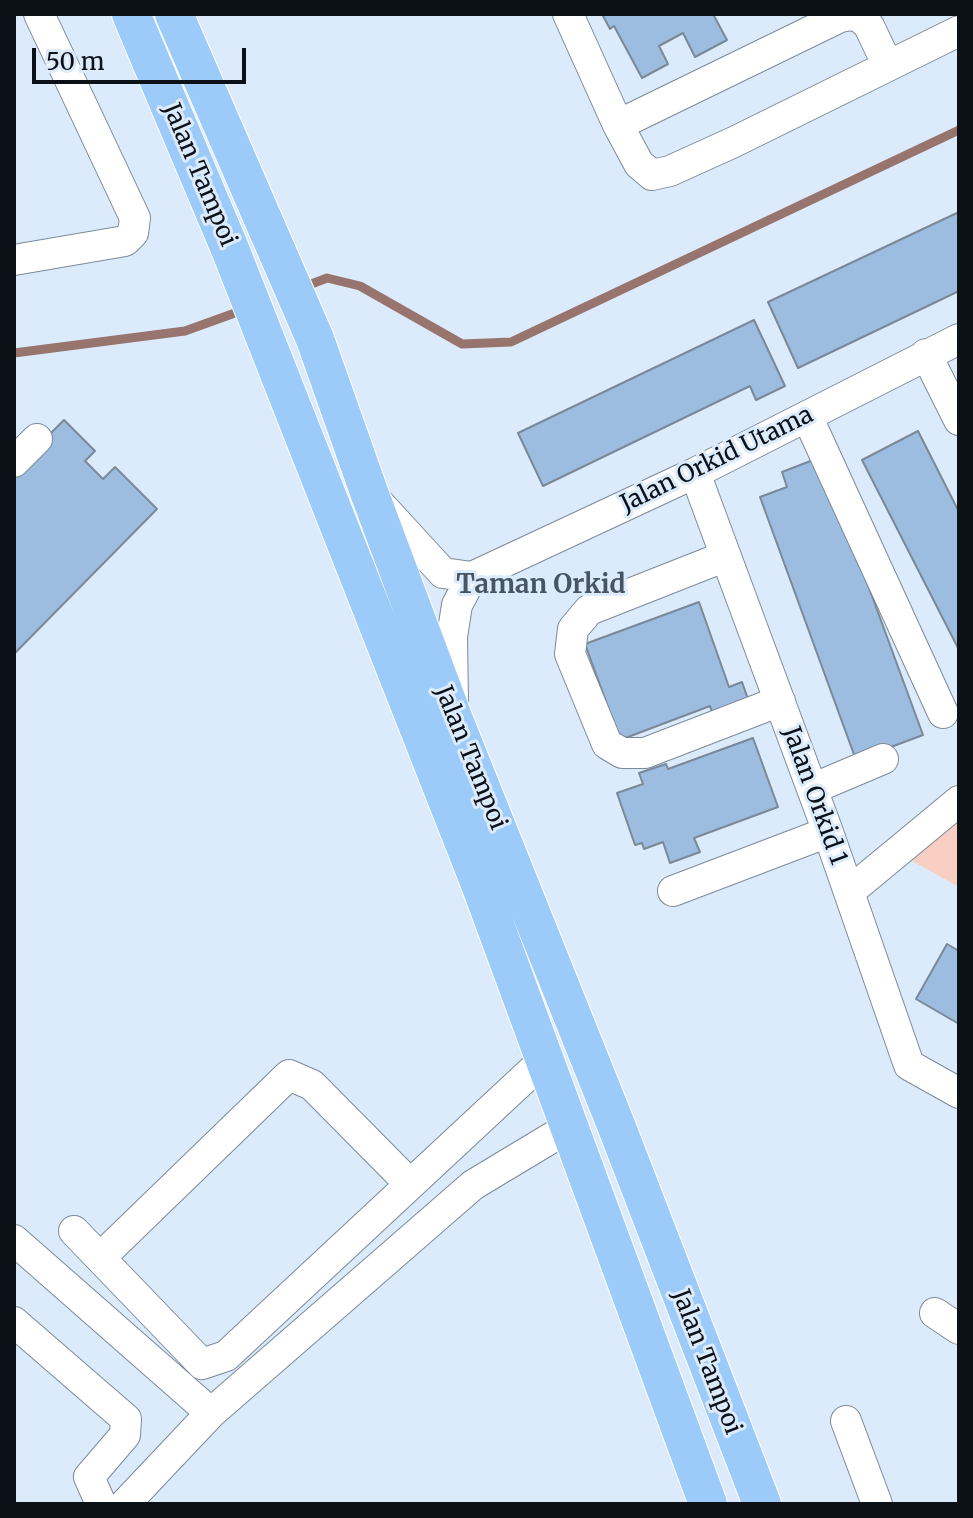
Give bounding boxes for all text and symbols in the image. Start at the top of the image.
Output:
scale bar [36,32,250,82]
text: 50 m [46,46,105,77]
street label: Jalan Tampoi [156,99,242,251]
street label: Jalan Orkid Utama [616,401,818,519]
district label: Taman Orkid [456,570,626,602]
street label: Jalan Tampoi [428,682,512,834]
street label: Jalan Orkid 1 [776,723,852,869]
street label: Jalan Tampoi [665,1286,747,1438]

